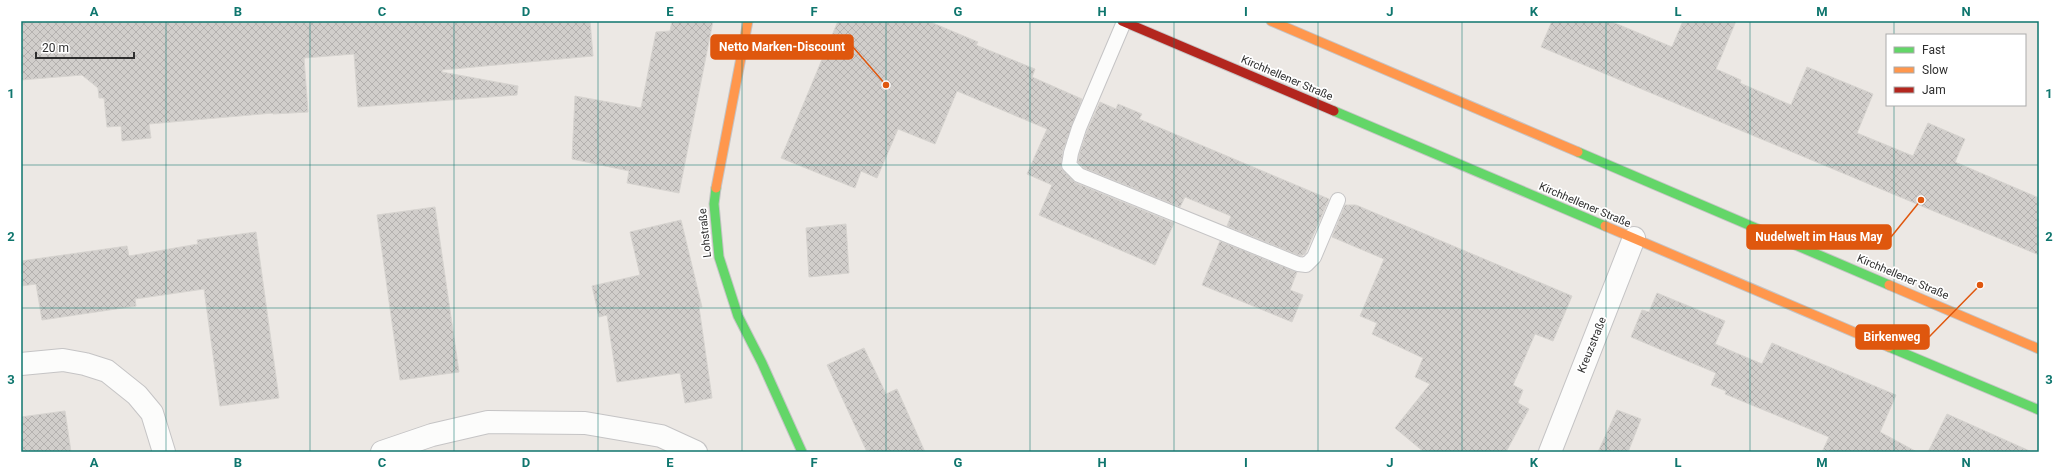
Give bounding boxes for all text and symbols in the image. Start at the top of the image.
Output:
text: A [90,4,99,19]
text: B [234,4,242,19]
text: C [378,4,387,19]
text: D [522,4,530,19]
text: E [666,4,674,19]
text: F [810,4,818,19]
text: G [954,4,963,19]
text: H [1097,4,1107,19]
text: I [1244,4,1248,19]
text: J [1386,4,1394,19]
text: K [1530,4,1539,19]
text: L [1674,4,1682,19]
text: M [1816,4,1828,19]
text: N [1961,4,1971,19]
scale bar [36,34,134,60]
legend [1886,34,2026,106]
callout: Netto Marken-Discount [711,35,853,59]
text: Netto Marken-Discount [719,40,845,54]
text: 20 m [42,41,69,55]
text: Fast [1922,43,1945,57]
street label: Kirchhellener Straße [1239,53,1335,103]
text: Slow [1922,63,1948,77]
text: Jam [1922,83,1946,97]
text: 1 [7,86,15,101]
text: 1 [2045,86,2053,101]
street label: Kirchhellener Straße [1537,180,1633,230]
street label: Lohstraße [696,208,714,258]
callout: Nudelwelt im Haus May [1747,225,1891,249]
text: 2 [7,229,15,244]
text: 2 [2045,229,2053,244]
text: Nudelwelt im Haus May [1755,230,1884,244]
street label: Kirchhellener Straße [1855,252,1951,302]
street label: Kreuzstraße [1575,315,1609,375]
callout: Birkenweg [1856,325,1929,349]
text: Birkenweg [1864,330,1921,344]
text: 3 [7,372,15,387]
text: 3 [2045,372,2053,387]
text: A [90,455,99,470]
text: B [234,455,242,470]
text: C [378,455,387,470]
text: D [522,455,530,470]
text: E [666,455,674,470]
text: F [810,455,818,470]
text: G [954,455,963,470]
text: H [1097,455,1107,470]
text: I [1244,455,1248,470]
text: J [1386,455,1394,470]
text: K [1530,455,1539,470]
text: L [1674,455,1682,470]
text: M [1816,455,1828,470]
text: N [1961,455,1971,470]

